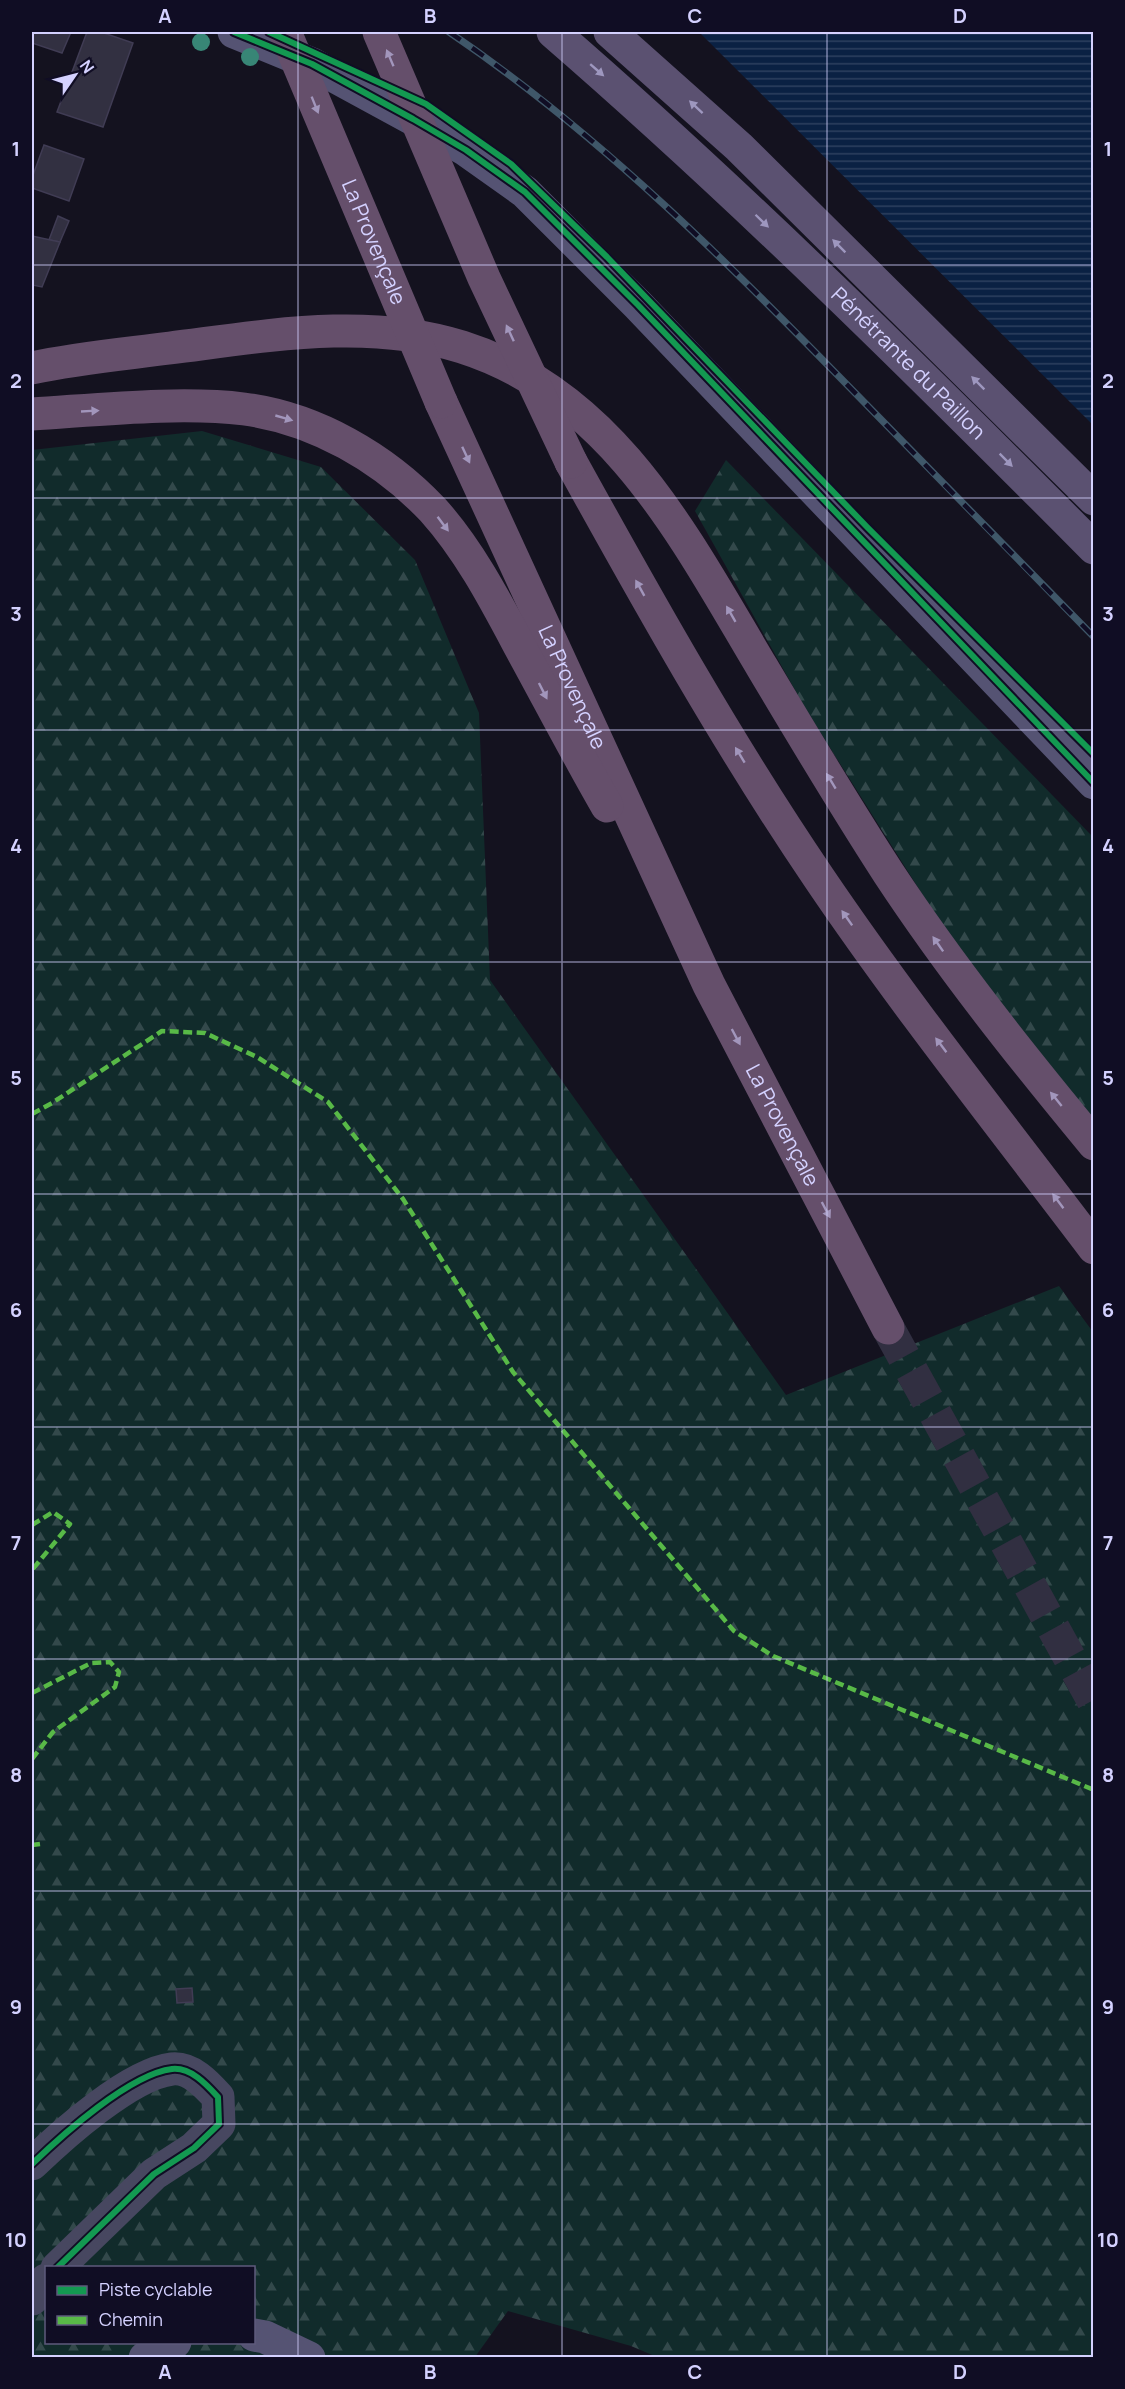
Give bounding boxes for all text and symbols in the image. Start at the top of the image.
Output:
text: A [158,2,172,29]
text: B [424,2,437,29]
text: C [688,2,702,29]
text: D [953,2,967,29]
north arrow [45,45,105,105]
one-way arrow [385,49,394,67]
text: N [75,55,100,77]
one-way arrow [589,63,604,76]
one-way arrow [310,97,320,115]
one-way arrow [689,100,704,114]
text: 1 [12,135,20,162]
text: 1 [1104,135,1112,162]
street label: La Provençale [336,175,413,309]
one-way arrow [754,213,768,227]
one-way arrow [833,240,847,254]
street label: Pénétrante du Paillon [826,280,992,445]
one-way arrow [505,323,515,341]
text: 2 [10,367,22,394]
text: 2 [1102,367,1114,394]
one-way arrow [971,376,986,390]
one-way arrow [80,406,99,415]
one-way arrow [275,413,293,423]
one-way arrow [461,446,470,463]
one-way arrow [999,452,1013,467]
one-way arrow [437,516,450,532]
one-way arrow [635,579,645,596]
text: 3 [10,600,22,627]
text: 3 [1102,600,1114,627]
one-way arrow [725,606,736,622]
street label: La Provençale [532,620,614,753]
one-way arrow [538,682,548,700]
one-way arrow [734,747,745,763]
one-way arrow [826,773,837,789]
text: 4 [10,832,22,859]
text: 4 [1102,832,1114,859]
one-way arrow [841,910,853,926]
one-way arrow [932,936,944,952]
one-way arrow [732,1029,741,1046]
one-way arrow [935,1038,947,1054]
street label: La Provençale [740,1059,826,1191]
text: 5 [10,1064,22,1091]
text: 5 [1102,1064,1114,1091]
one-way arrow [1050,1091,1063,1107]
one-way arrow [1052,1193,1065,1209]
one-way arrow [822,1202,831,1219]
text: 6 [10,1296,22,1323]
text: 6 [1102,1296,1114,1323]
text: 7 [11,1529,21,1556]
text: 7 [1103,1529,1113,1556]
text: 8 [10,1761,22,1788]
text: 8 [1102,1761,1114,1788]
text: 9 [10,1993,22,2020]
text: 9 [1102,1993,1114,2020]
text: 10 [5,2226,27,2253]
text: 10 [1097,2226,1119,2253]
legend [45,2266,255,2344]
text: Piste cyclable [99,2277,213,2301]
text: Chemin [99,2307,163,2331]
text: A [158,2358,172,2385]
text: B [424,2358,437,2385]
text: C [688,2358,702,2385]
text: D [953,2358,967,2385]

